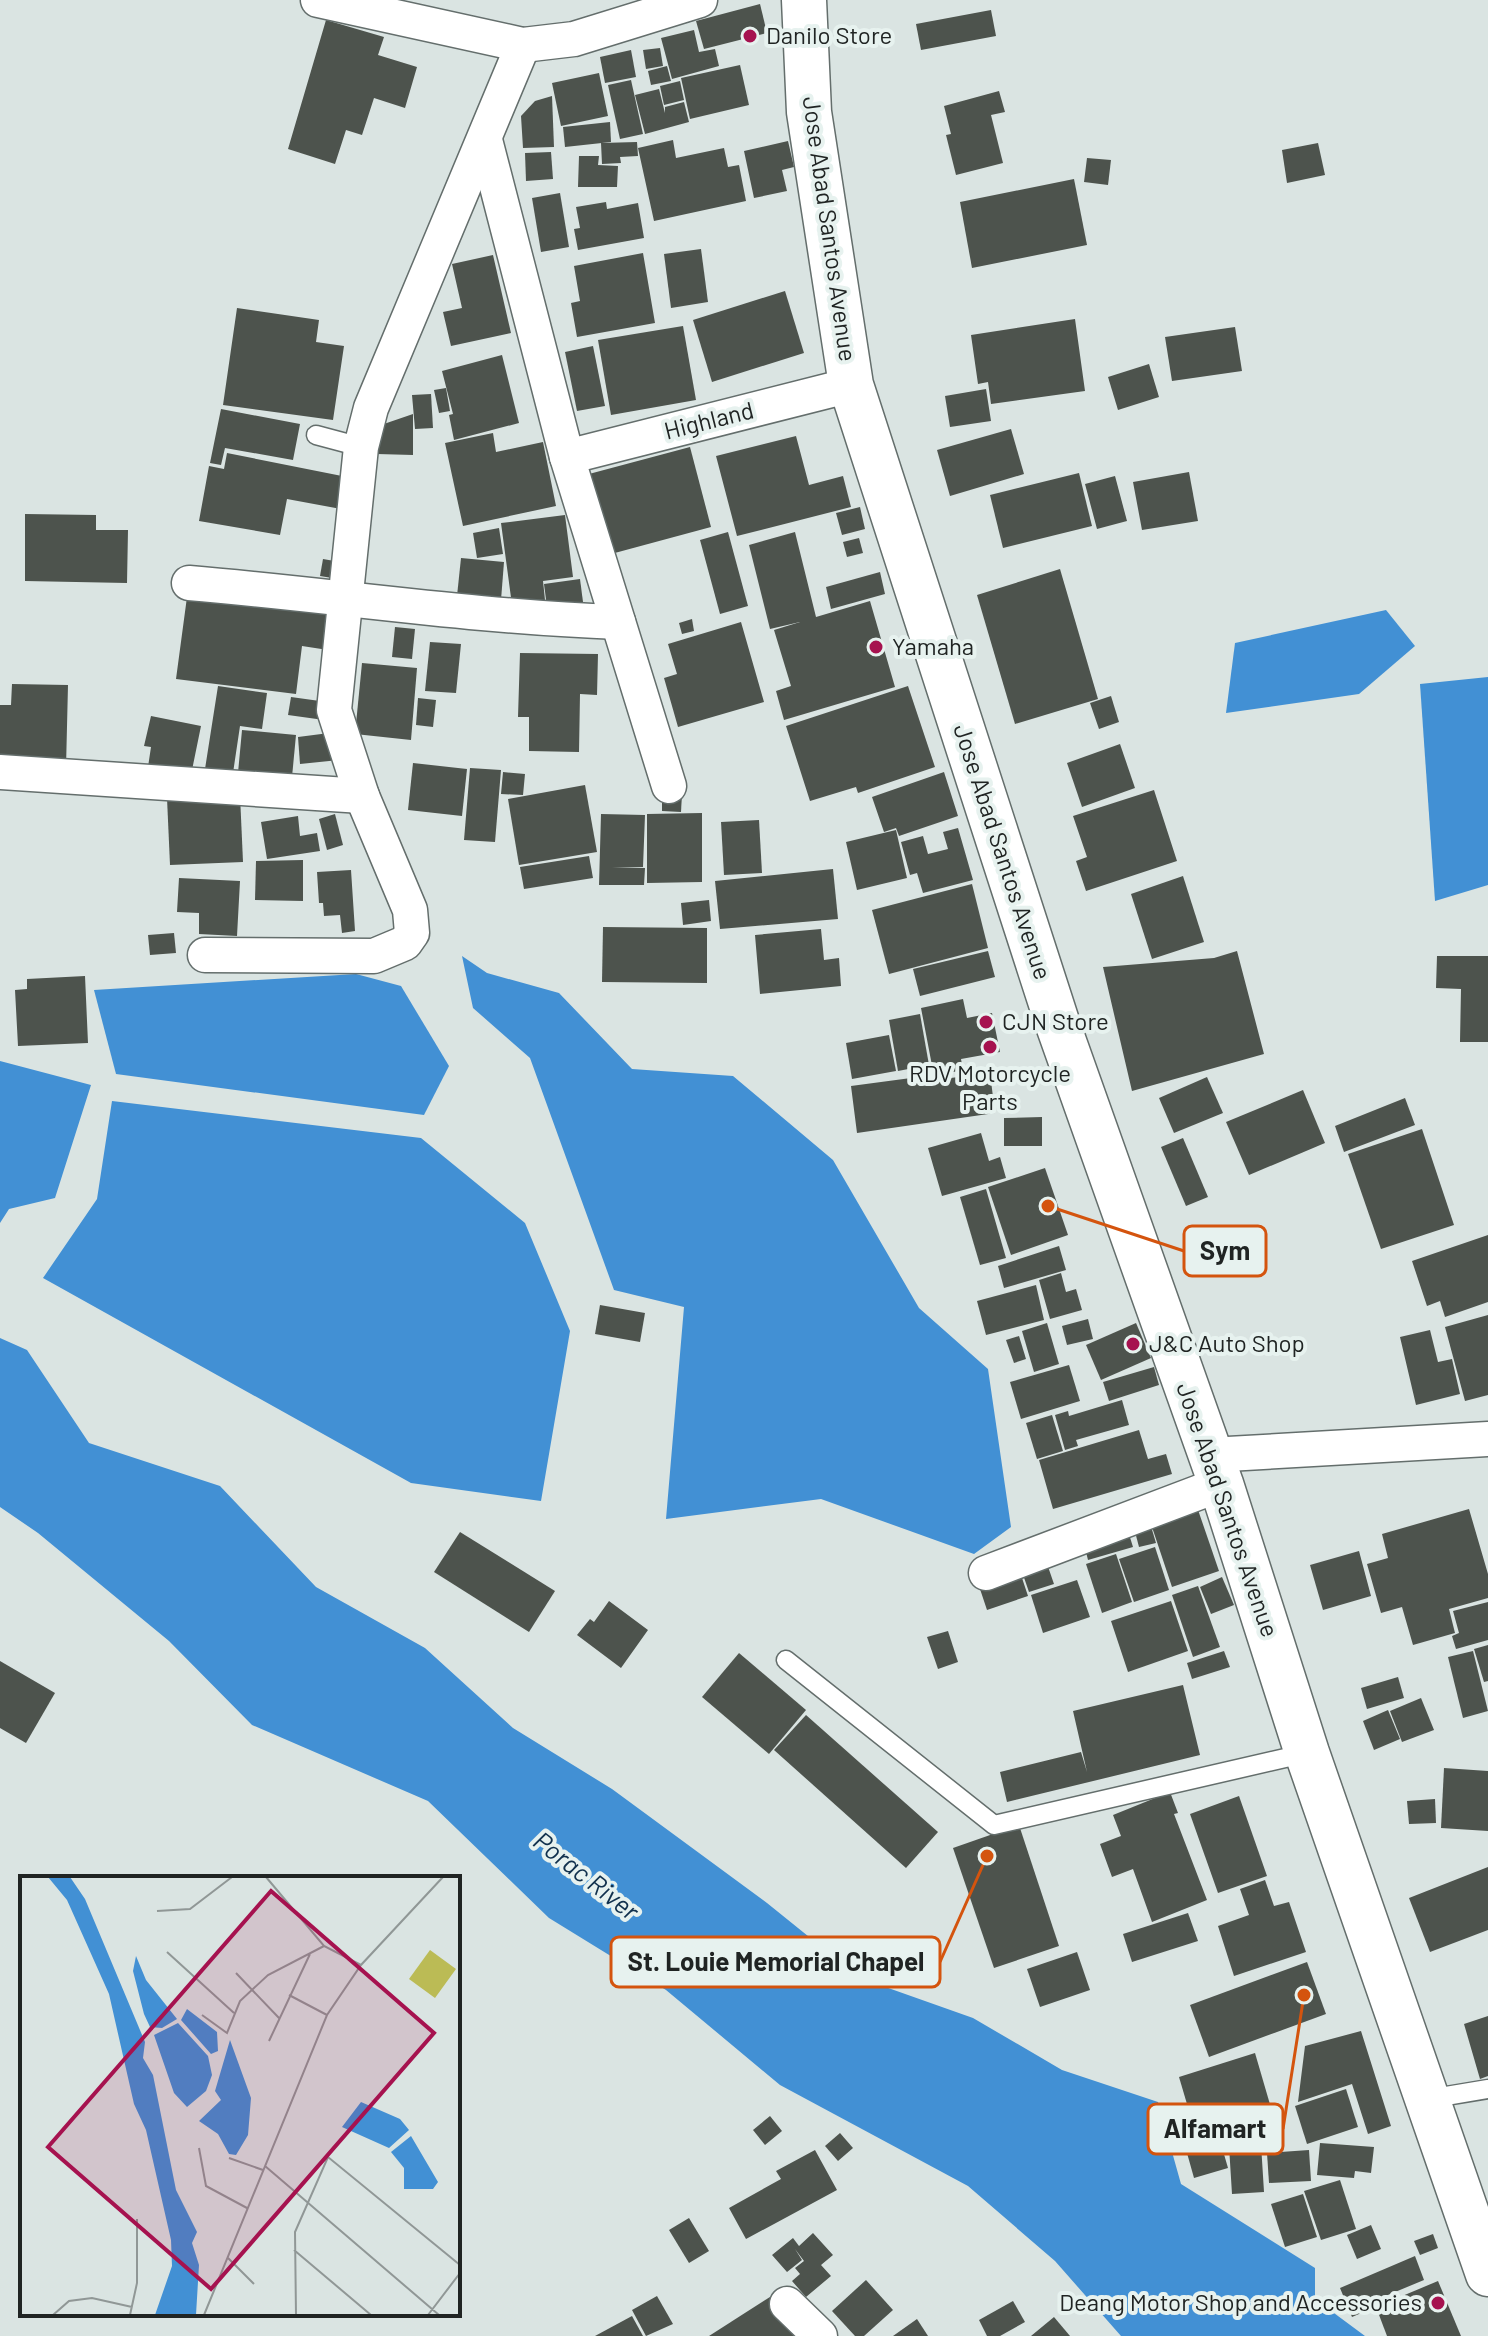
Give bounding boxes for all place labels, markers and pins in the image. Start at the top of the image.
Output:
place label: Danilo Store [766,20,892,49]
marker: Danilo Store [741,27,759,45]
place label: Yamaha [892,631,974,660]
marker: Yamaha [867,638,885,656]
place label: CJN Store [1002,1006,1109,1035]
marker: CJN Store [977,1013,995,1031]
marker: RDV Motorcycle Parts [981,1038,999,1056]
place label: RDV Motorcycle Parts [909,1058,1071,1115]
callout: Sym [1184,1226,1266,1276]
place label: J&C Auto Shop [1149,1328,1305,1357]
marker: J&C Auto Shop [1124,1335,1142,1353]
callout: St. Louie Memorial Chapel [611,1937,940,1987]
callout: Alfamart [1148,2104,1283,2154]
place label: Deang Motor Shop and Accessories [1059,2287,1422,2316]
marker: Deang Motor Shop and Accessories [1429,2294,1447,2312]

